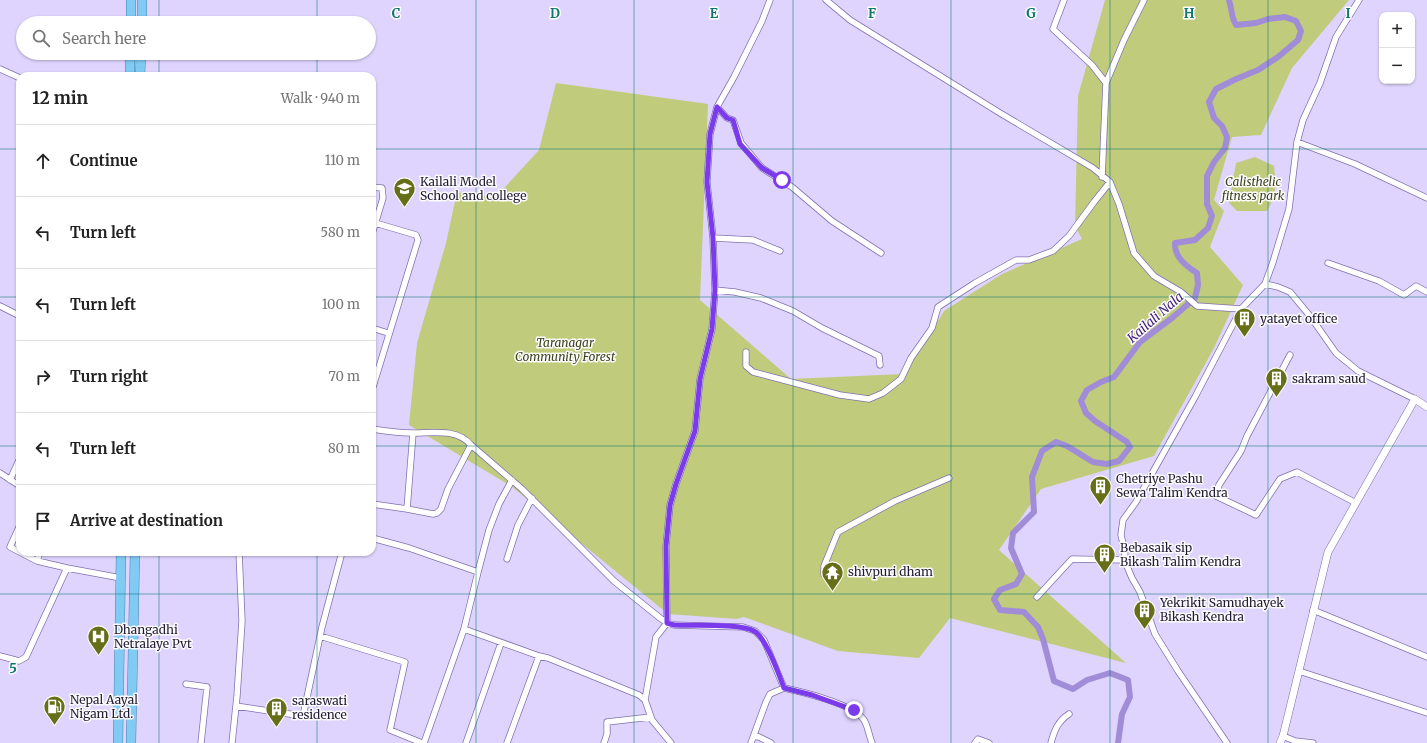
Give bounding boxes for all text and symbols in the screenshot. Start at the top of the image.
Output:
text: C [392,5,401,22]
text: D [550,5,560,22]
text: E [710,5,719,22]
text: F [868,5,876,22]
text: G [1026,5,1036,22]
text: H [1184,5,1195,22]
text: I [1345,5,1351,22]
map controls [1379,12,1415,84]
button: + [1379,12,1415,48]
search box [16,16,376,60]
icon: search [30,27,52,49]
text: Search here [62,29,146,48]
button: − [1379,48,1415,84]
text: 12 min [32,87,88,109]
text: Walk · 940 m [281,90,360,107]
icon: ahead [32,150,54,172]
text: Continue [70,151,138,170]
text: 110 m [325,152,360,169]
route start [773,171,791,189]
place label: Kailali Model School and college [420,174,526,203]
park label: Calisthelic fitness park [1220,174,1285,203]
school or university icon: Kailali Model School and college [392,176,418,209]
icon: left [32,222,54,244]
text: Turn left [70,223,136,242]
text: 580 m [321,224,360,241]
water label: Kailali Nala [1123,288,1187,347]
icon: left [32,294,54,316]
text: Turn left [70,295,136,314]
text: 100 m [322,296,360,313]
building icon: yatayet office [1231,306,1257,339]
place label: yatayet office [1260,311,1337,326]
park label: Taranagar Community Forest [515,335,616,364]
icon: right [32,366,54,388]
building icon: sakram saud [1263,366,1289,399]
text: Turn right [70,367,148,386]
text: 70 m [329,368,360,385]
place label: sakram saud [1292,371,1366,386]
icon: left [32,438,54,460]
text: Turn left [70,439,136,458]
text: 80 m [328,440,360,457]
place label: Chetriye Pashu Sewa Talim Kendra [1116,471,1228,500]
building icon: Chetriye Pashu Sewa Talim Kendra [1087,473,1113,506]
icon: arrive [32,510,54,532]
text: Arrive at destination [70,511,223,530]
place label: Bebasaik sip Bikash Talim Kendra [1120,540,1242,569]
building icon: Bebasaik sip Bikash Talim Kendra [1091,542,1117,575]
temple icon: shivpuri dham [820,559,846,592]
place label: shivpuri dham [848,564,933,579]
place label: Yekrikit Samudhayek Bikash Kendra [1159,595,1284,624]
building icon: Yekrikit Samudhayek Bikash Kendra [1131,597,1157,630]
place label: Dhangadhi Netralaye Pvt [114,622,192,651]
hospital icon: Dhangadhi Netralaye Pvt [85,624,111,657]
text: 5 [9,660,17,677]
place label: Nepal Aayal Nigam Ltd. [70,692,138,721]
place label: saraswati residence [292,693,347,722]
fuel station icon: Nepal Aayal Nigam Ltd. [41,694,67,727]
building icon: saraswati residence [264,695,290,728]
route end [845,701,863,719]

